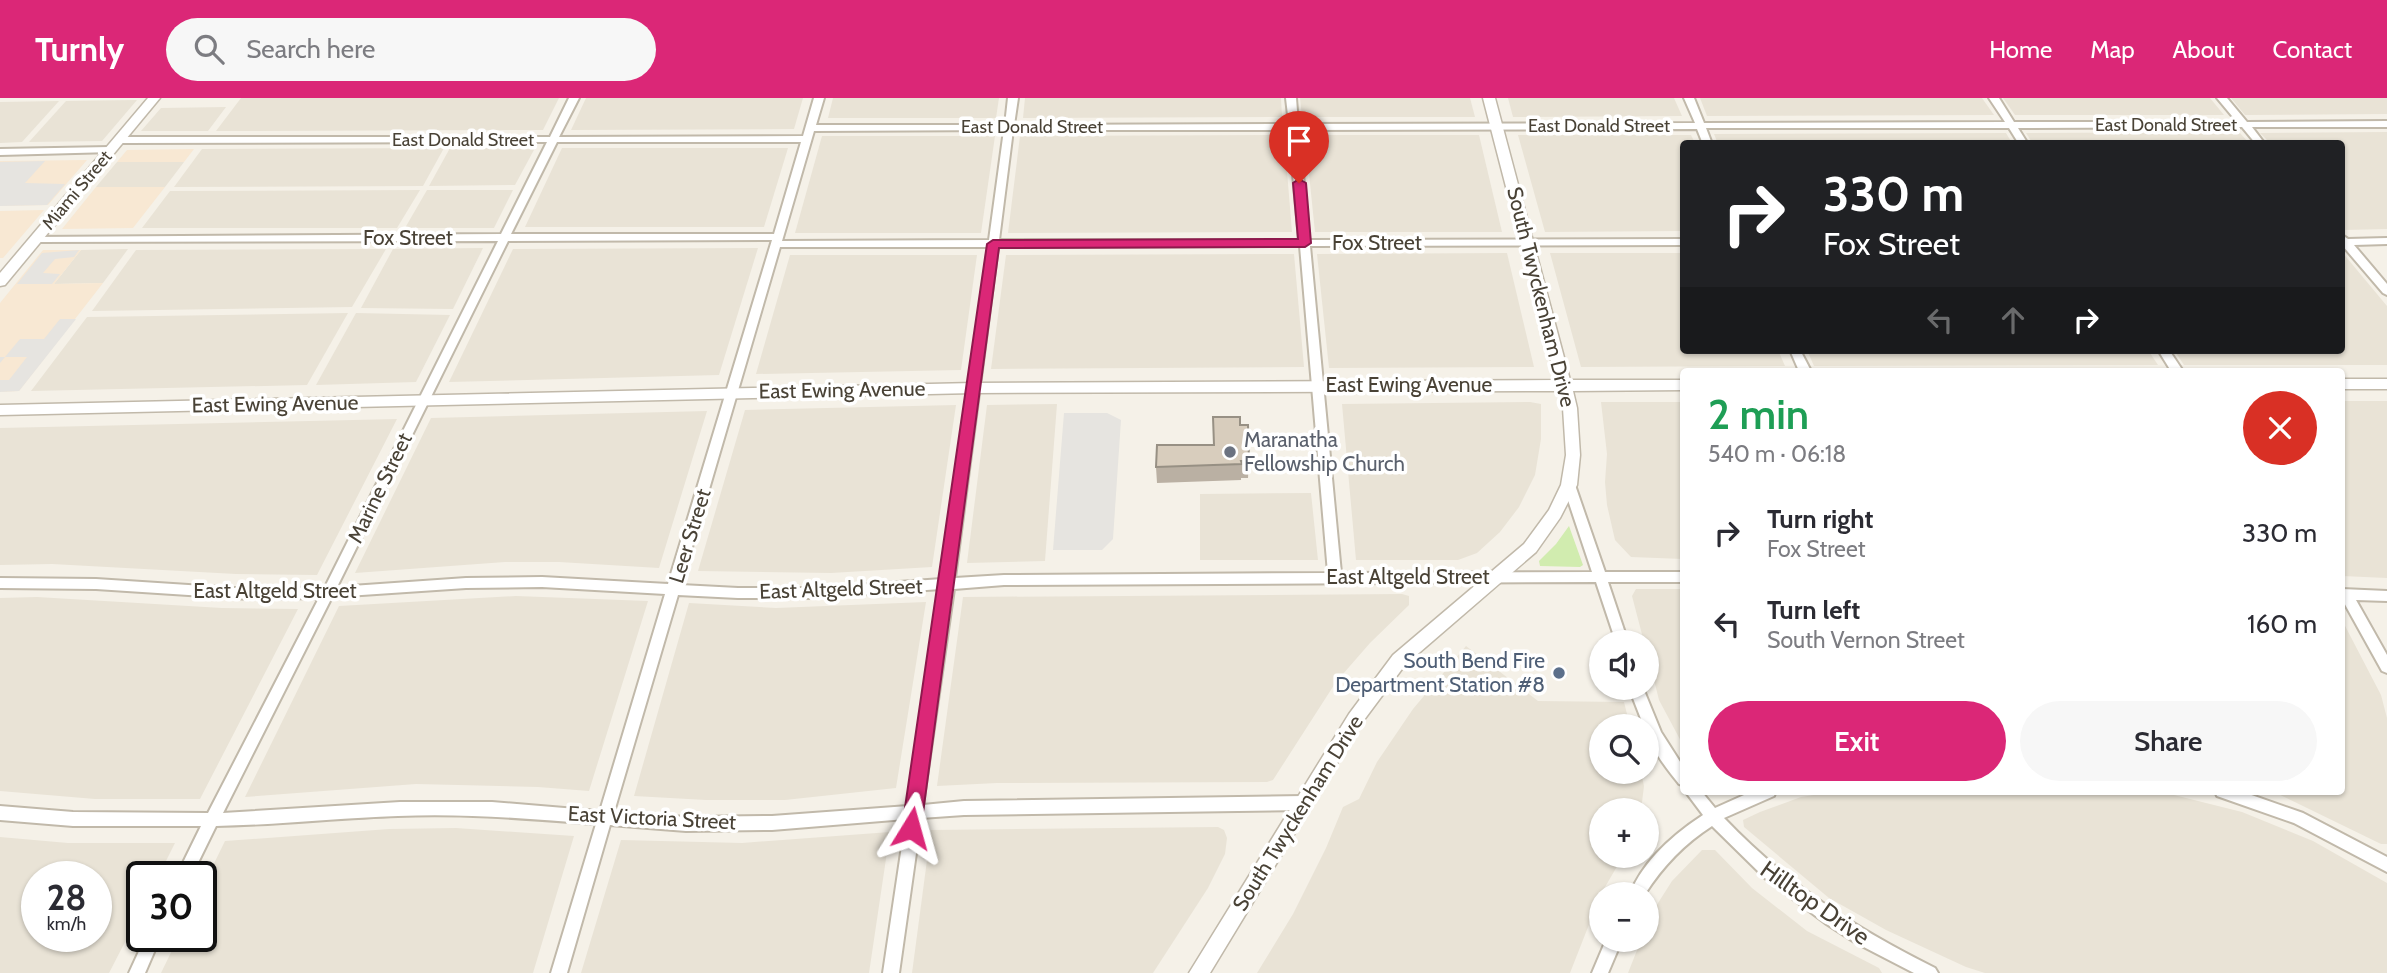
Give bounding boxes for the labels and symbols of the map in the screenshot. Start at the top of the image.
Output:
pin [1269,111,1329,183]
street label: East Donald Street [2095,114,2237,136]
street label: East Donald Street [1528,115,1670,137]
street label: East Donald Street [961,116,1103,138]
street label: East Donald Street [392,129,534,151]
street label: Miami Street [37,146,117,234]
street label: South Twyckenham Drive [1502,184,1581,410]
street label: Fox Street [363,225,453,250]
street label: Fox Street [1332,230,1422,255]
street label: East Ewing Avenue [1326,372,1493,397]
street label: East Ewing Avenue [758,376,926,403]
street label: East Ewing Avenue [191,390,359,417]
place label: Maranatha Fellowship Church [1244,427,1405,476]
street label: Marine Street [342,429,417,547]
marker: Maranatha Fellowship Church [1222,444,1238,460]
street label: Leer Street [663,486,716,586]
street label: East Altgeld Street [1326,564,1490,589]
street label: East Altgeld Street [759,573,923,604]
street label: East Altgeld Street [193,578,357,603]
place label: South Bend Fire Department Station #8 [1335,648,1545,697]
marker: South Bend Fire Department Station #8 [1551,665,1567,681]
street label: South Twyckenham Drive [1227,710,1368,915]
position arrow [874,791,948,865]
street label: East Victoria Street [567,801,737,834]
street label: Hilltop Drive [1755,854,1876,951]
speed limit sign: 30 [126,861,217,952]

